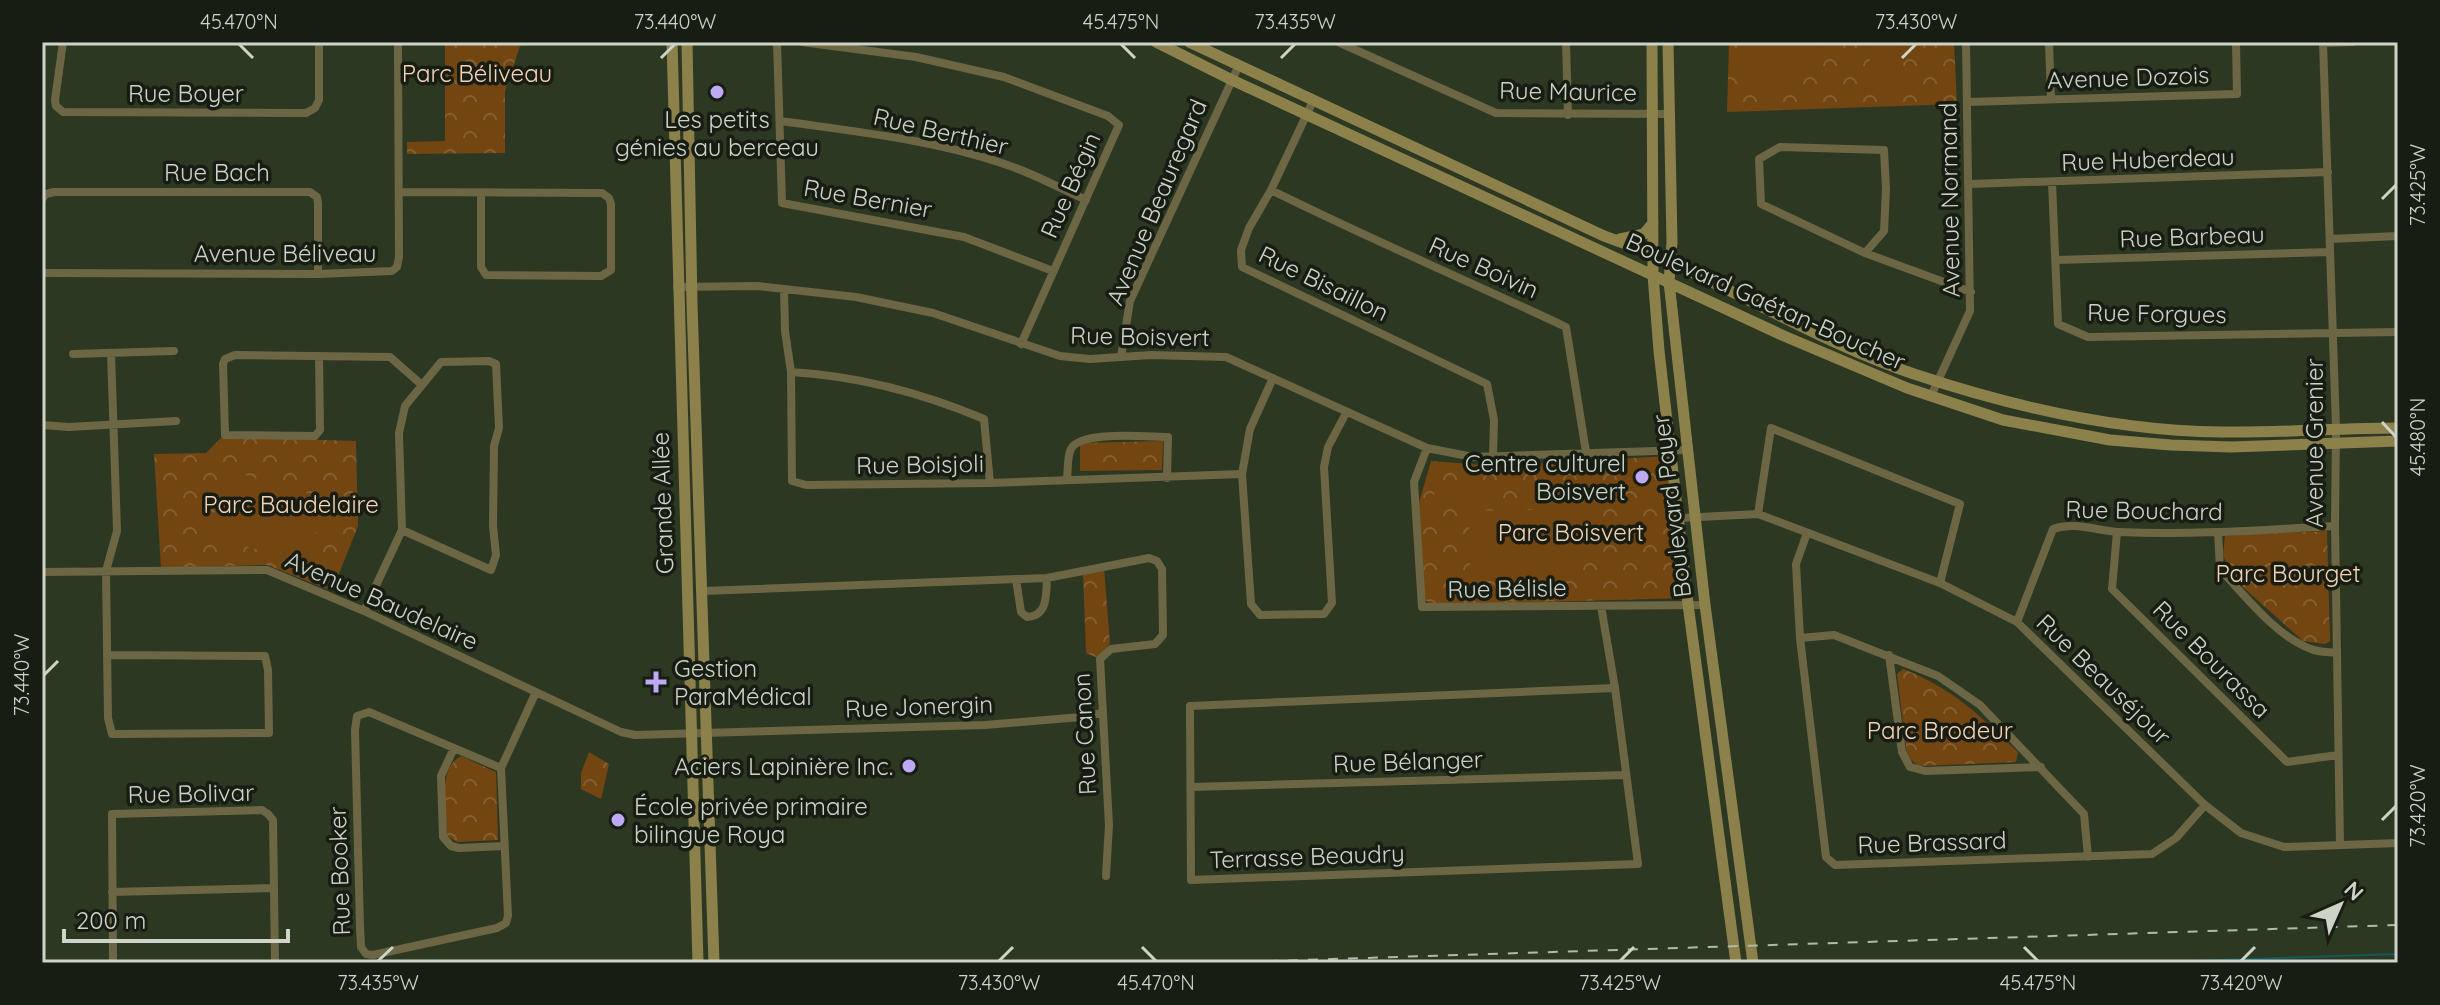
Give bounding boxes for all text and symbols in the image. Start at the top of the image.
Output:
text: 45.470°N [200,9,278,34]
text: 73.440°W [634,9,716,34]
text: 45.475°N [1083,9,1159,34]
text: 73.435°W [1254,9,1336,34]
text: 73.430°W [1875,9,1957,34]
park label: Parc Béliveau [402,58,552,88]
street label: Avenue Dozois [2046,59,2210,95]
street label: Rue Maurice [1499,75,1637,107]
street label: Rue Boyer [128,78,244,108]
marker: Les petits génies au berceau [708,83,726,101]
street label: Avenue Beauregard [1099,95,1213,309]
street label: Rue Berthier [871,101,1011,161]
street label: Avenue Normand [1932,102,1966,298]
place label: Les petits génies au berceau [615,104,819,162]
street label: Rue Bégin [1033,127,1107,243]
street label: Rue Huberdeau [2061,141,2235,177]
text: 73.425°W [2405,144,2430,226]
street label: Rue Bach [164,157,270,187]
street label: Rue Bernier [801,172,935,224]
street label: Rue Barbeau [2119,218,2265,254]
street label: Boulevard Gaétan-Boucher [1621,226,1911,376]
street label: Rue Boivin [1425,230,1543,304]
street label: Avenue Béliveau [194,238,376,268]
street label: Rue Bisaillon [1254,239,1394,327]
street label: Rue Forgues [2087,297,2227,329]
street label: Rue Boisvert [1070,320,1210,352]
street label: Avenue Grenier [2299,358,2329,528]
text: 45.480°N [2405,398,2430,476]
street label: Boulevard Payer [1645,413,1697,599]
street label: Grande Allée [645,431,679,575]
street label: Rue Boisjoli [856,448,984,480]
place label: Centre culturel Boisvert [1465,448,1626,506]
marker: Centre culturel Boisvert [1633,468,1651,486]
park label: Parc Baudelaire [203,489,379,519]
street label: Rue Bouchard [2065,494,2223,526]
park label: Parc Boisvert [1498,517,1644,547]
street label: Avenue Baudelaire [281,544,483,656]
park label: Parc Bourget [2215,558,2361,588]
street label: Rue Bélisle [1447,572,1567,604]
street label: Rue Bourassa [2147,594,2277,724]
street label: Rue Beauséjour [2030,607,2178,751]
text: 73.440°W [9,634,34,716]
place label: Gestion ParaMédical [674,653,812,711]
marker: Gestion ParaMédical [645,671,667,693]
street label: Rue Canon [1066,672,1102,796]
street label: Rue Jonergin [844,688,994,724]
park label: Parc Brodeur [1867,715,2013,745]
street label: Rue Bélanger [1333,743,1483,779]
place label: Aciers Lapinière Inc. [674,751,893,781]
marker: Aciers Lapinière Inc. [900,757,918,775]
text: 73.420°W [2405,764,2430,848]
street label: Rue Bolivar [127,777,255,809]
place label: École privée primaire bilingue Roya [634,791,868,849]
street label: Rue Booker [322,806,356,936]
marker: École privée primaire bilingue Roya [609,811,627,829]
street label: Rue Brassard [1857,824,2007,860]
street label: Terrasse Beaudry [1209,838,1405,874]
north arrow [2300,865,2380,945]
text: N [2339,875,2370,906]
scale bar [64,893,288,943]
text: 200 m [76,905,146,935]
text: 73.435°W [337,970,419,995]
text: 73.430°W [958,970,1040,995]
text: 45.470°N [1117,970,1195,995]
text: 73.425°W [1579,970,1661,995]
text: 45.475°N [2000,970,2076,995]
text: 73.420°W [2199,970,2283,995]

